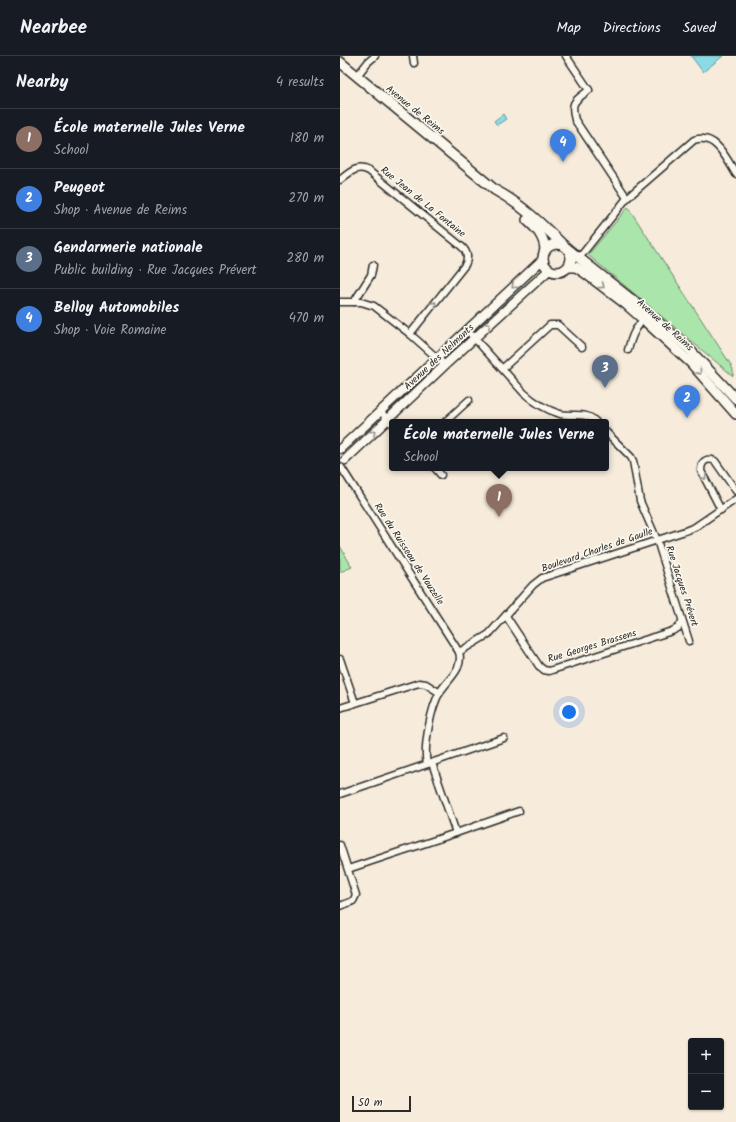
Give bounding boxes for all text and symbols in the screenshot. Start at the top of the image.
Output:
text: Nearbee [20,13,87,43]
text: Map [556,17,581,39]
text: Directions [603,17,661,39]
text: Saved [683,17,716,39]
text: Nearby [16,69,68,96]
text: 4 results [276,72,324,93]
street label: Avenue de Reims [382,81,449,139]
text: École maternelle Jules Verne [54,116,245,140]
text: 1 [27,128,31,149]
text: 180 m [290,128,324,149]
pin: 4 [550,129,576,162]
text: School [54,140,89,161]
street label: Rue Jean de La Fontaine [377,162,470,242]
text: Peugeot [54,176,105,200]
text: 2 [25,188,33,209]
text: 270 m [288,188,324,209]
text: Shop · Avenue de Reims [54,200,187,221]
text: Gendarmerie nationale [54,236,203,260]
text: 3 [25,248,33,269]
text: 280 m [287,248,324,269]
text: Public building · Rue Jacques Prévert [54,260,257,281]
one-way arrow [511,281,519,289]
one-way arrow [597,281,604,288]
street label: Avenue de Reims [633,295,698,355]
text: Belloy Automobiles [54,296,179,320]
one-way arrow [430,301,437,308]
text: 4 [25,308,33,329]
text: 470 m [289,308,324,329]
text: Shop · Voie Romaine [54,320,166,341]
street label: Avenue des Nelmonts [400,320,478,394]
one-way arrow [483,323,491,330]
pin: 3 [592,355,618,388]
one-way arrow [694,367,701,375]
pin: 2 [674,385,700,418]
popup [389,419,609,471]
text: École maternelle Jules Verne [404,423,594,447]
one-way arrow [368,430,376,438]
text: School [404,447,438,468]
one-way arrow [699,472,707,480]
pin: 1 [486,484,512,517]
street label: Rue du Ruisseau de Vauzelle [370,500,448,609]
street label: Boulevard Charles de Gaulle [539,523,655,577]
street label: Rue Jacques Prévert [661,543,703,629]
street label: Rue Georges Brassens [546,625,639,667]
your location [559,702,579,722]
map controls [688,1038,724,1110]
button: + [688,1038,724,1074]
button: − [688,1074,724,1110]
scale bar [352,1094,411,1113]
text: 50 m [358,1094,383,1112]

